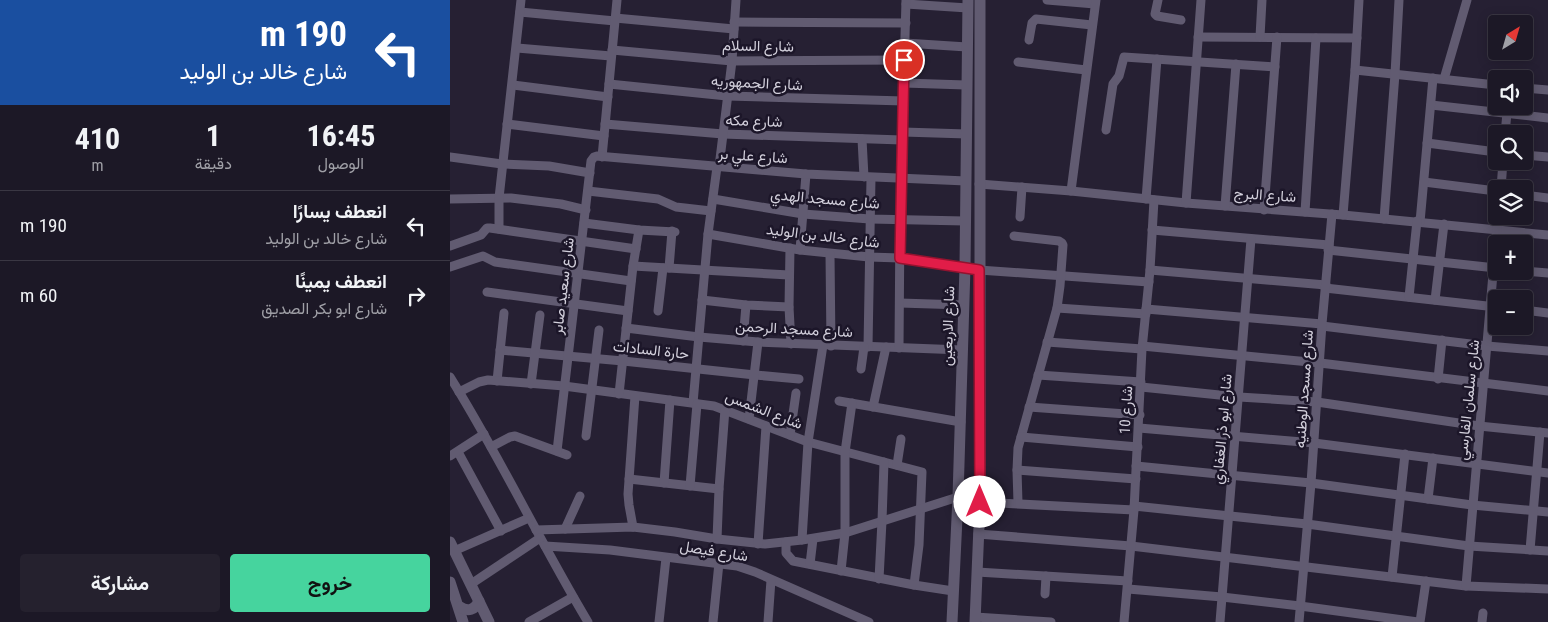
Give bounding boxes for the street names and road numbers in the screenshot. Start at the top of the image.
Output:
street label: شارع السلام [722,36,794,58]
street label: شارع الجمهوريه [711,72,804,96]
street label: شارع مكه [725,111,783,133]
street label: شارع علي بر [716,145,789,171]
street label: شارع البرج [1233,184,1297,208]
street label: شارع مسجد الهدي [769,185,881,217]
street label: شارع خالد بن الوليد [765,220,881,254]
street label: شارع سعيد صابر [548,236,580,337]
street label: شارع الاربعين [938,285,960,366]
street label: شارع مسجد الرحمن [735,317,853,343]
street label: شارع مسجد الوطنيه [1291,329,1319,449]
street label: حارة السادات [612,337,690,363]
street label: شارع سلمان الفارسي [1453,339,1487,462]
street label: شارع ابو ذر الغفاري [1208,373,1240,485]
street label: شارع 10 [1116,385,1138,435]
street label: شارع الشمس [722,387,805,435]
street label: شارع فيصل [678,537,750,567]

